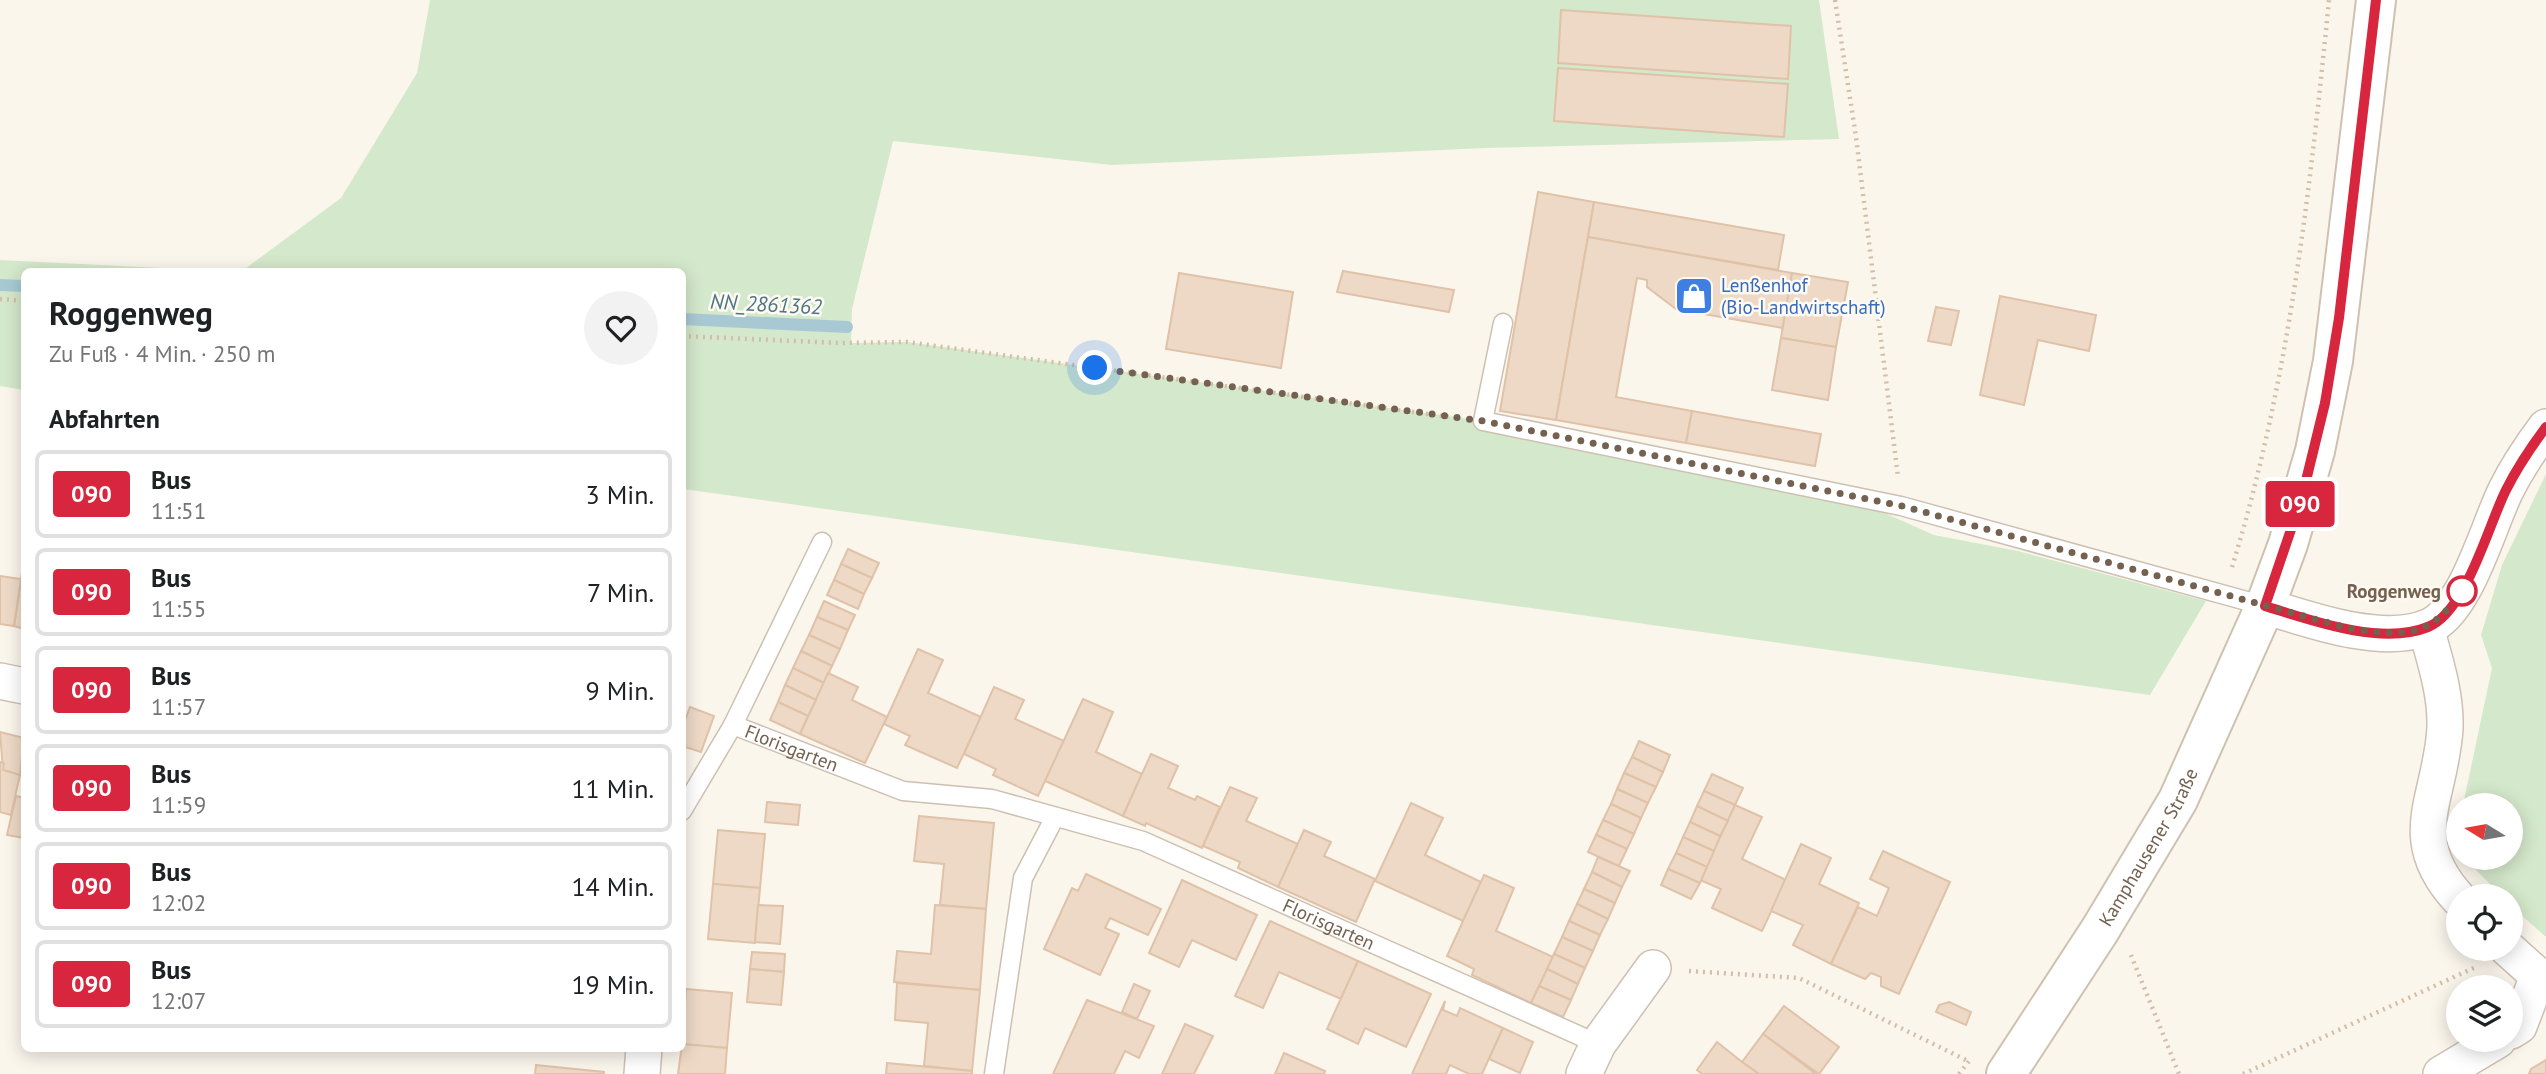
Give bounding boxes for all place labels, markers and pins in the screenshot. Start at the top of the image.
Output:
place label: Lenßenhof (Bio-Landwirtschaft) [1721,273,1885,319]
shop icon: Lenßenhof (Bio-Landwirtschaft) [1673,275,1715,317]
marker: Roggenweg [2447,576,2477,606]
place label: Roggenweg [2347,579,2441,603]

